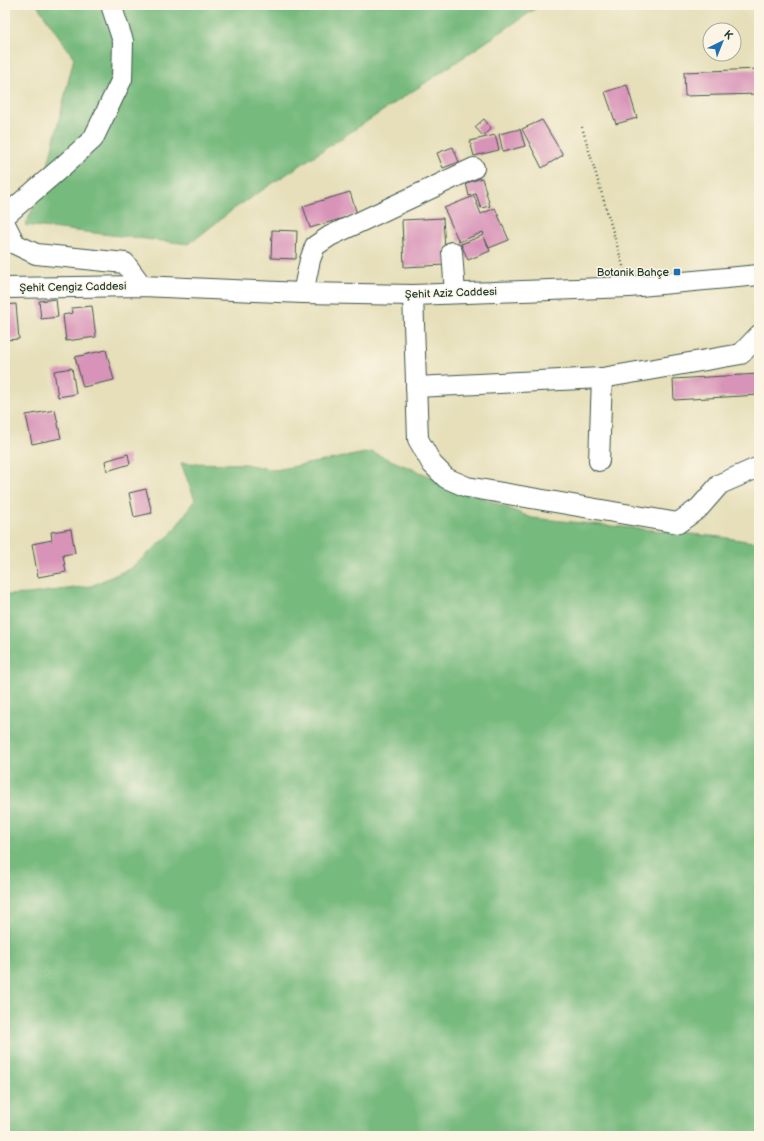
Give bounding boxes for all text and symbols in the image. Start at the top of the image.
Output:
north arrow [702,22,742,62]
text: K [721,28,736,43]
place label: Botanik Bahçe [597,266,669,279]
marker: Botanik Bahçe [672,267,682,277]
street label: Şehit Cengiz Caddesi [19,280,127,294]
street label: Şehit Aziz Caddesi [405,285,497,301]

